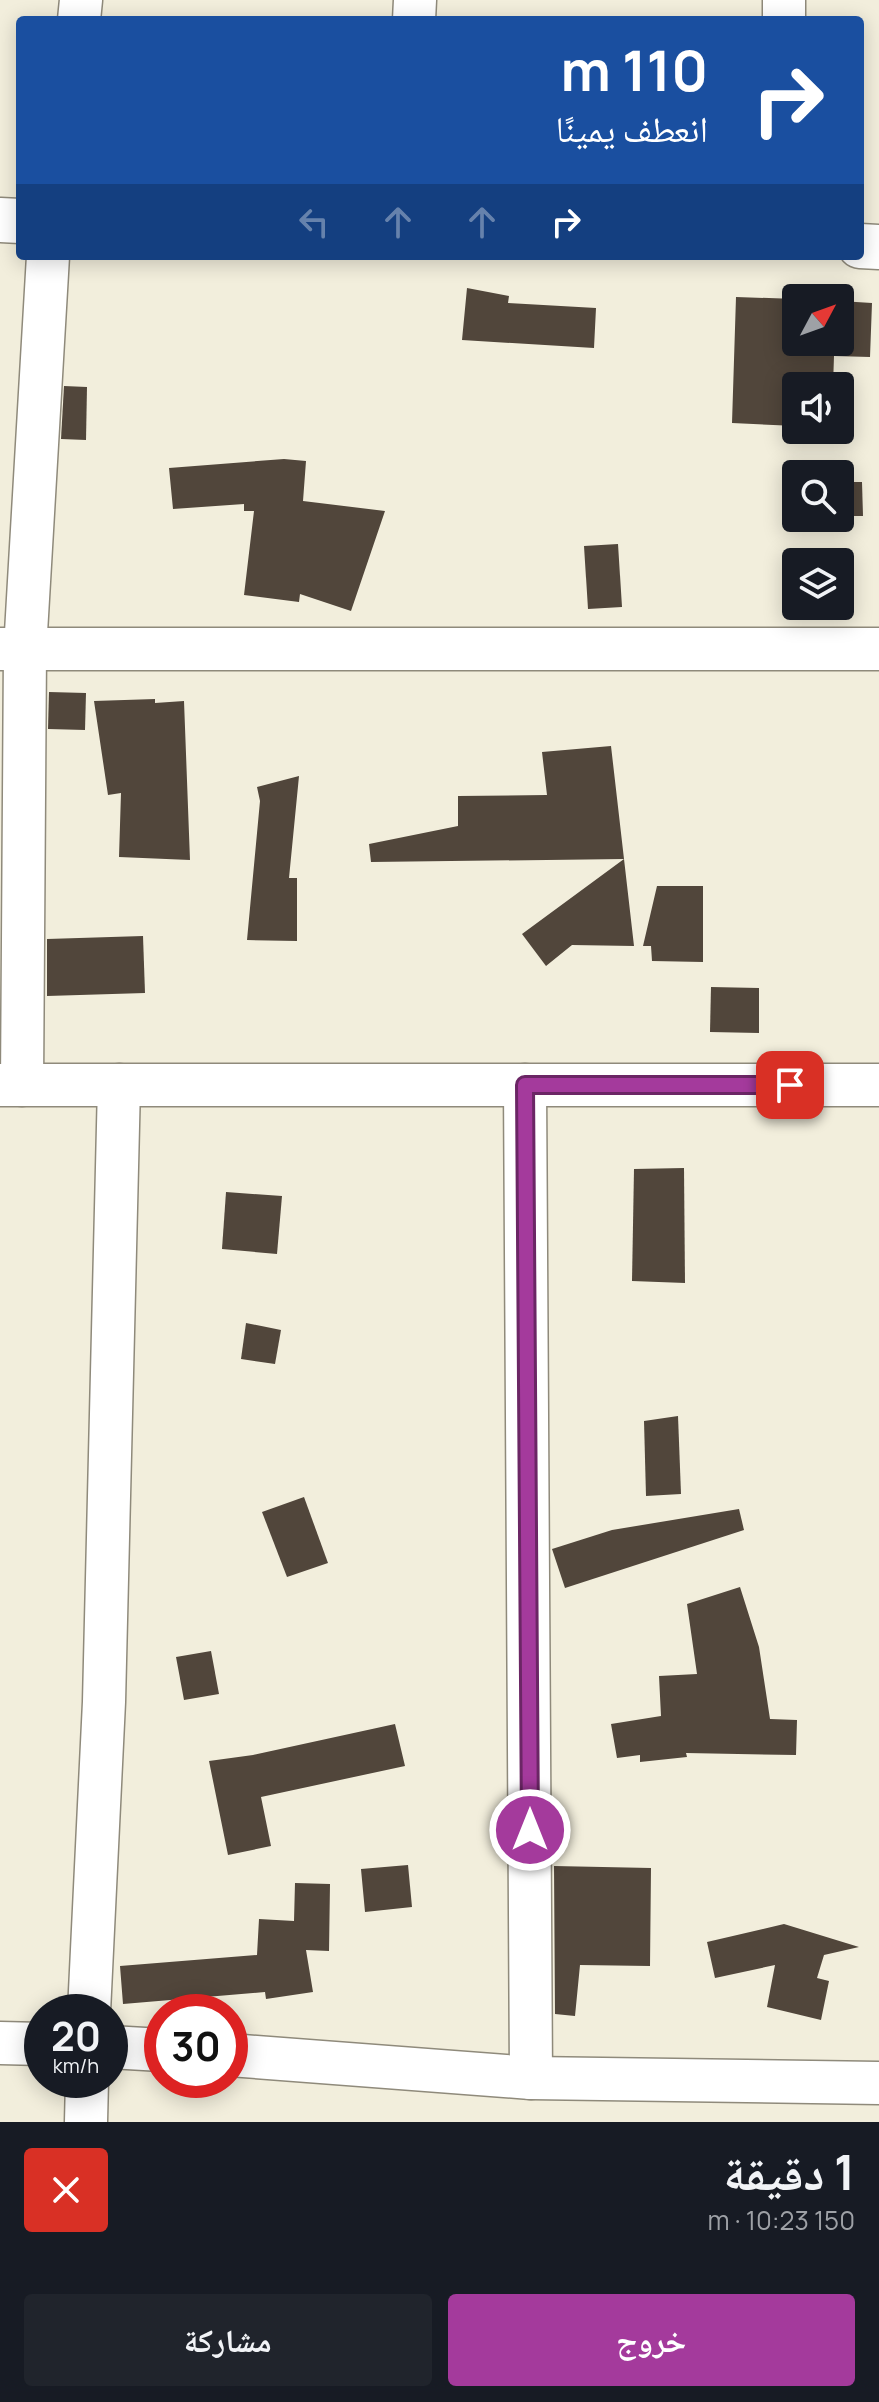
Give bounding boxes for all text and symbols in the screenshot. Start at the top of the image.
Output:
text: 110 m [561,31,708,108]
icon: right [736,48,840,152]
text: انعطف يمينًا [556,104,708,153]
icon: left [292,200,336,244]
icon: ahead [376,200,420,244]
icon: ahead [460,200,504,244]
icon: right [544,200,588,244]
north arrow [782,284,854,356]
map controls [782,284,854,620]
button: sound [782,372,854,444]
button: search [782,460,854,532]
button: layers [782,548,854,620]
pin [756,1051,824,1119]
icon: arrive [768,1063,812,1107]
position arrow [488,1788,572,1872]
speed limit sign: 30 [144,1994,248,2098]
text: 20 [51,2008,101,2063]
text: km/h [53,2052,99,2079]
text: 1 دقيقة [724,2139,855,2204]
button: close [24,2148,108,2232]
text: 150 m · 10:23 [707,2202,855,2238]
button: مشاركة [24,2294,432,2386]
button: خروج [448,2294,855,2386]

